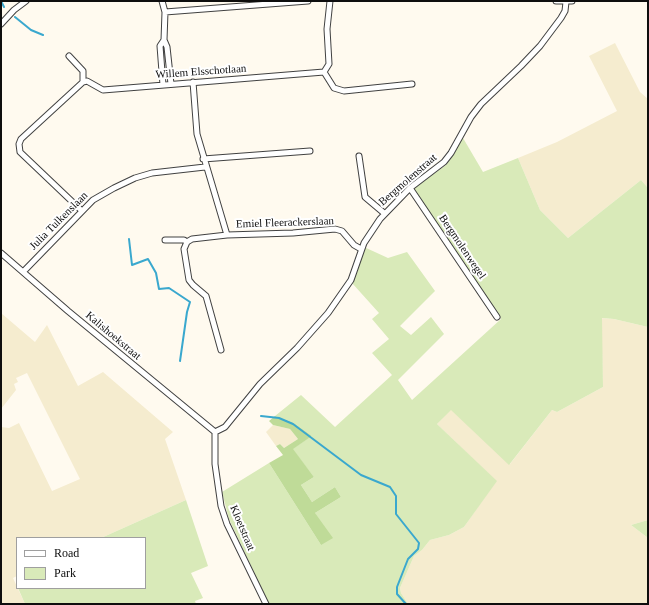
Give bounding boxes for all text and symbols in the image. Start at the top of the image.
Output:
street label: Willem Elsschotlaan [155,62,247,82]
street label: Bergmolenstraat [376,151,440,209]
street label: Julia Tulkenslaan [27,189,91,253]
street label: Bergmolenwegel [436,212,488,282]
street label: Emiel Fleerackerslaan [236,215,334,231]
street label: Kalishoekstraat [83,309,143,363]
street label: Kloetstraat [226,503,258,553]
legend [16,537,146,589]
text: Road [54,546,79,560]
text: Park [54,566,76,580]

